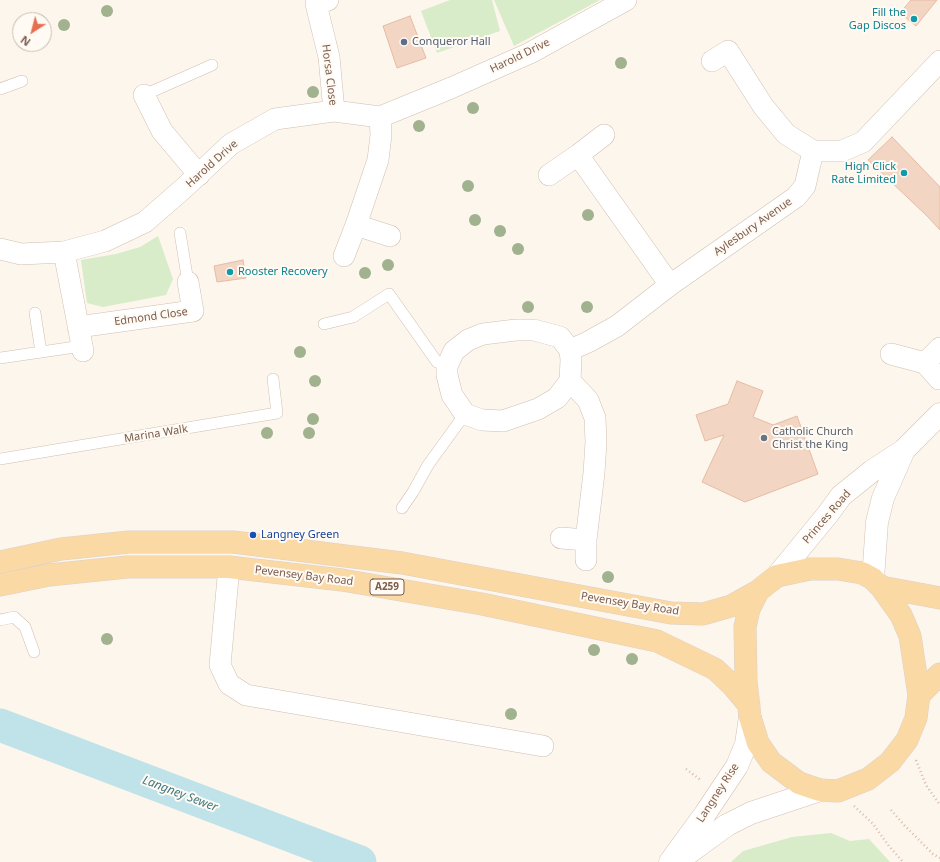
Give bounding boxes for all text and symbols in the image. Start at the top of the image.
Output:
place label: Fill the Gap Discos [849,6,906,32]
north arrow [12,12,52,52]
marker: Fill the Gap Discos [909,14,919,24]
text: N [17,33,33,50]
place label: Conqueror Hall [412,35,491,49]
street label: Harold Drive [488,36,552,76]
marker: Conqueror Hall [399,37,409,47]
street label: Horsa Close [319,44,339,106]
street label: Harold Drive [183,137,241,191]
place label: High Click Rate Limited [831,160,896,186]
marker: High Click Rate Limited [899,168,909,178]
street label: Aylesbury Avenue [711,195,795,259]
place label: Rooster Recovery [238,265,328,279]
marker: Rooster Recovery [225,267,235,277]
street label: Edmond Close [113,305,189,329]
street label: Marina Walk [123,422,189,446]
place label: Catholic Church Christ the King [772,425,853,451]
marker: Catholic Church Christ the King [759,433,769,443]
street label: Princes Road [800,487,854,547]
place label: Langney Green [261,528,339,542]
marker: Langney Green [248,530,258,540]
street label: Pevensey Bay Road [254,563,354,589]
road number: A259 [370,579,404,595]
street label: Pevensey Bay Road [580,590,680,618]
street label: Langney Rise [694,761,742,825]
water label: Langney Sewer [140,773,220,815]

